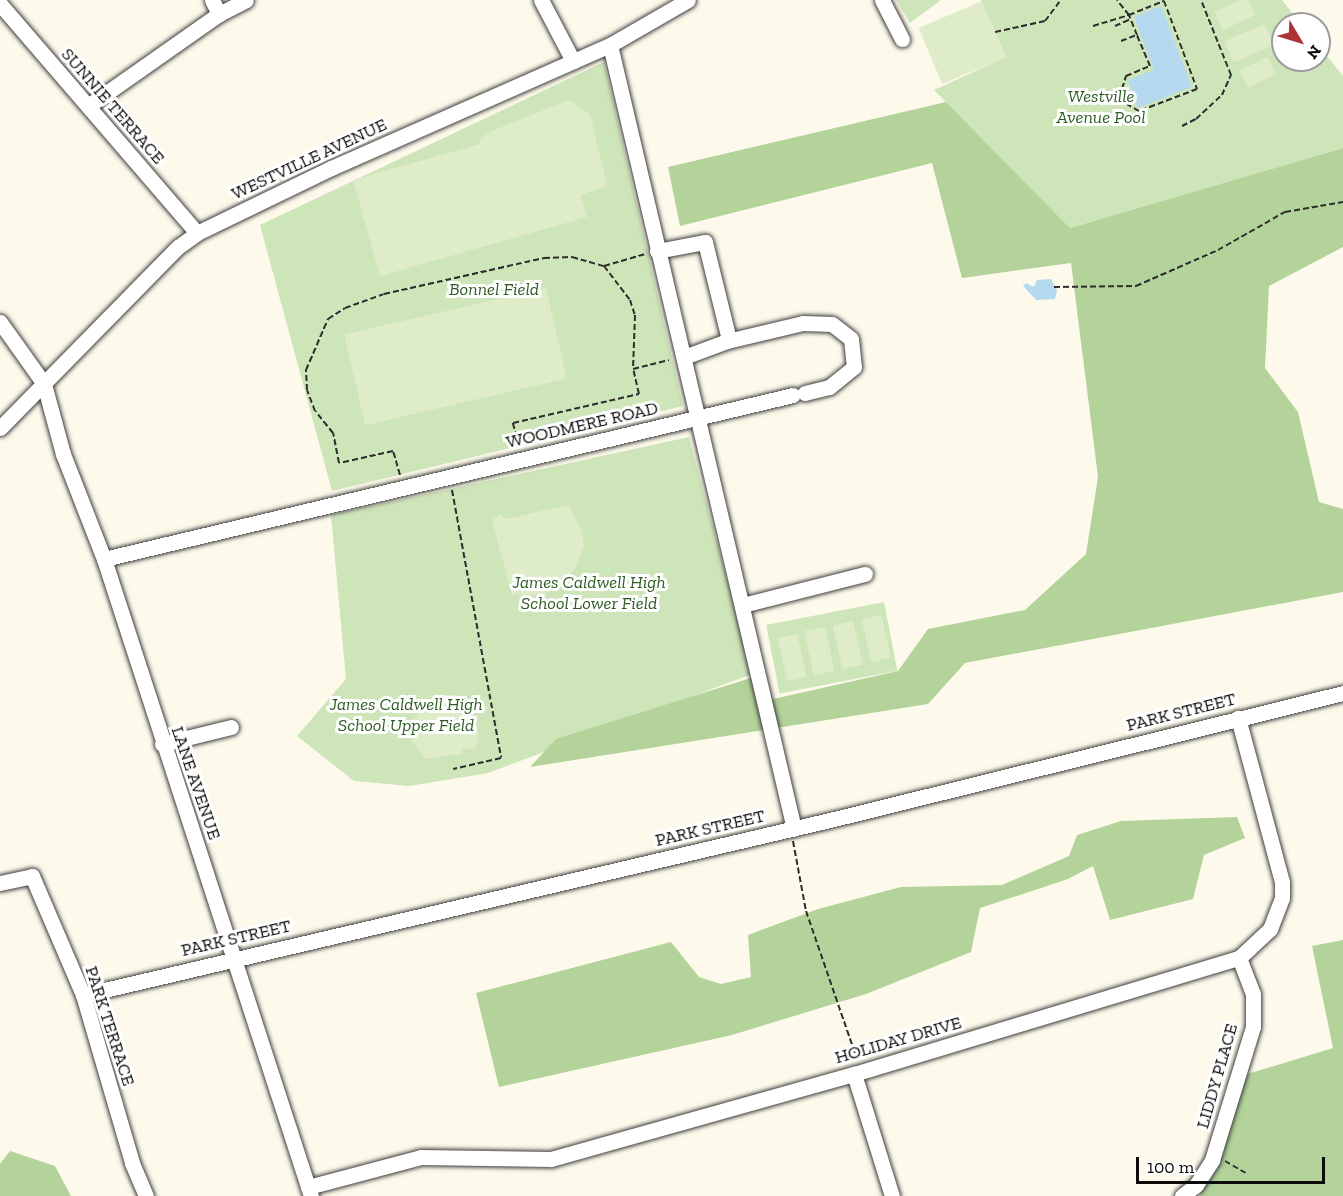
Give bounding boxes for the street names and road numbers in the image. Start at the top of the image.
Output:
street label: SUNNIE TERRACE [57,43,169,169]
street label: WESTVILLE AVENUE [228,113,390,205]
street label: WOODMERE ROAD [504,397,660,453]
street label: PARK STREET [1124,688,1238,736]
street label: LANE AVENUE [166,723,226,843]
street label: PARK STREET [653,805,767,851]
street label: PARK STREET [179,915,293,961]
street label: PARK TERRACE [80,963,140,1089]
street label: HOLIDAY DRIVE [832,1012,964,1068]
street label: LIDDY PLACE [1192,1021,1242,1131]

